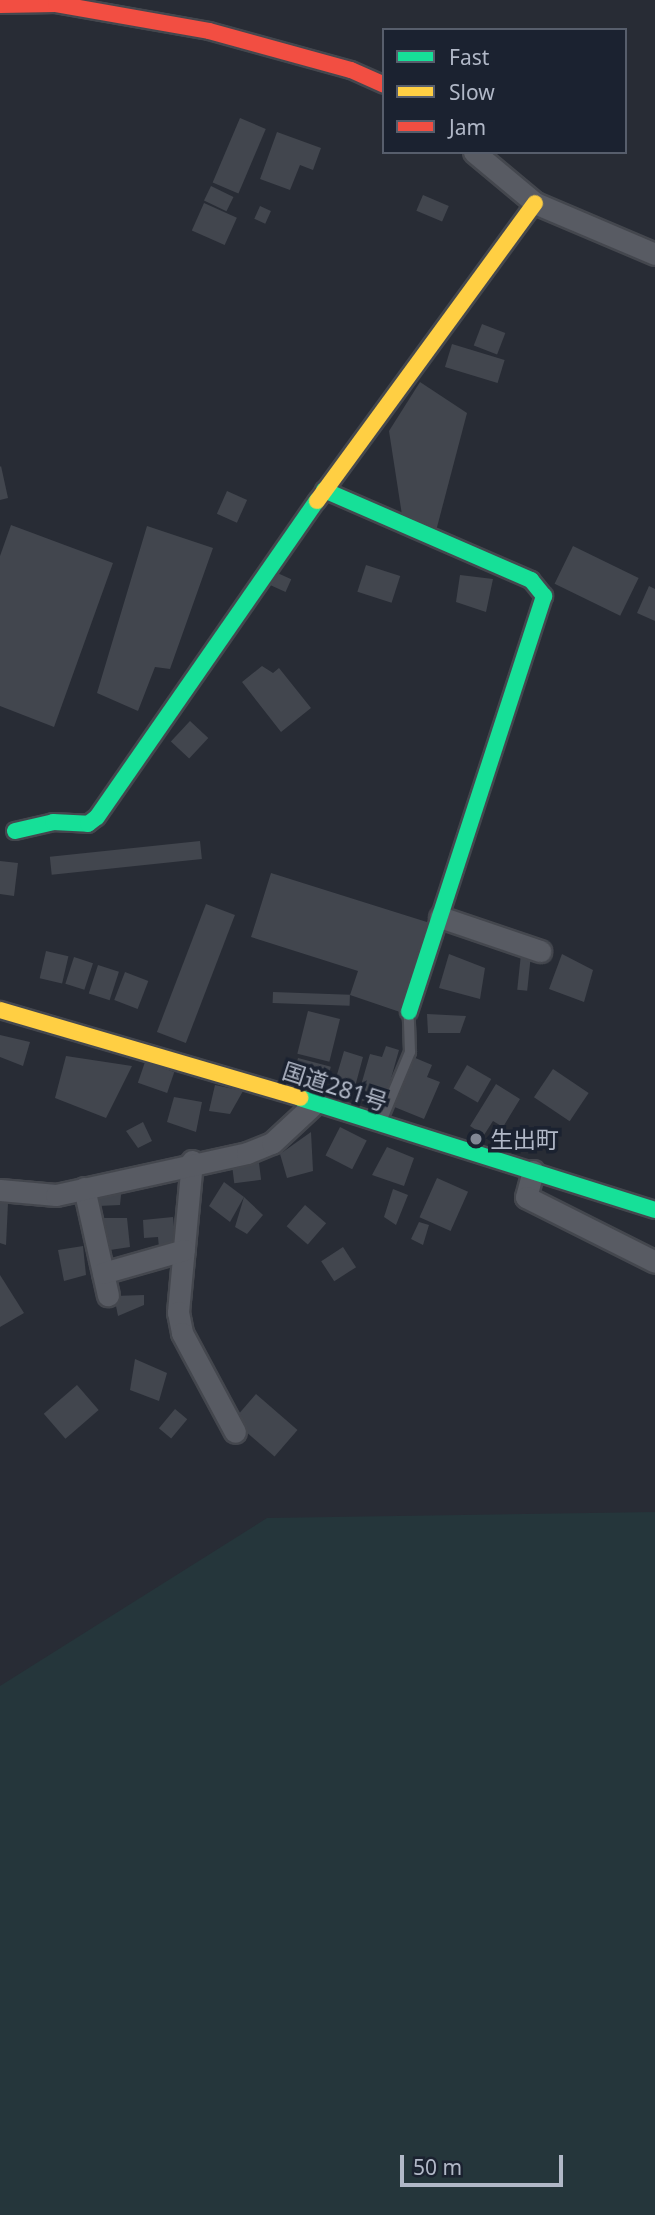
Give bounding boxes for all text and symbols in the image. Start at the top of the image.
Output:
legend [382,28,627,154]
text: Fast [449,43,489,71]
text: Slow [449,78,495,106]
text: Jam [449,113,486,141]
street label: 国道281号 [279,1056,391,1116]
place label: 生出町 [490,1125,559,1153]
marker: 生出町 [468,1131,484,1147]
scale bar [403,2142,566,2186]
text: 50 m [413,2153,462,2181]

